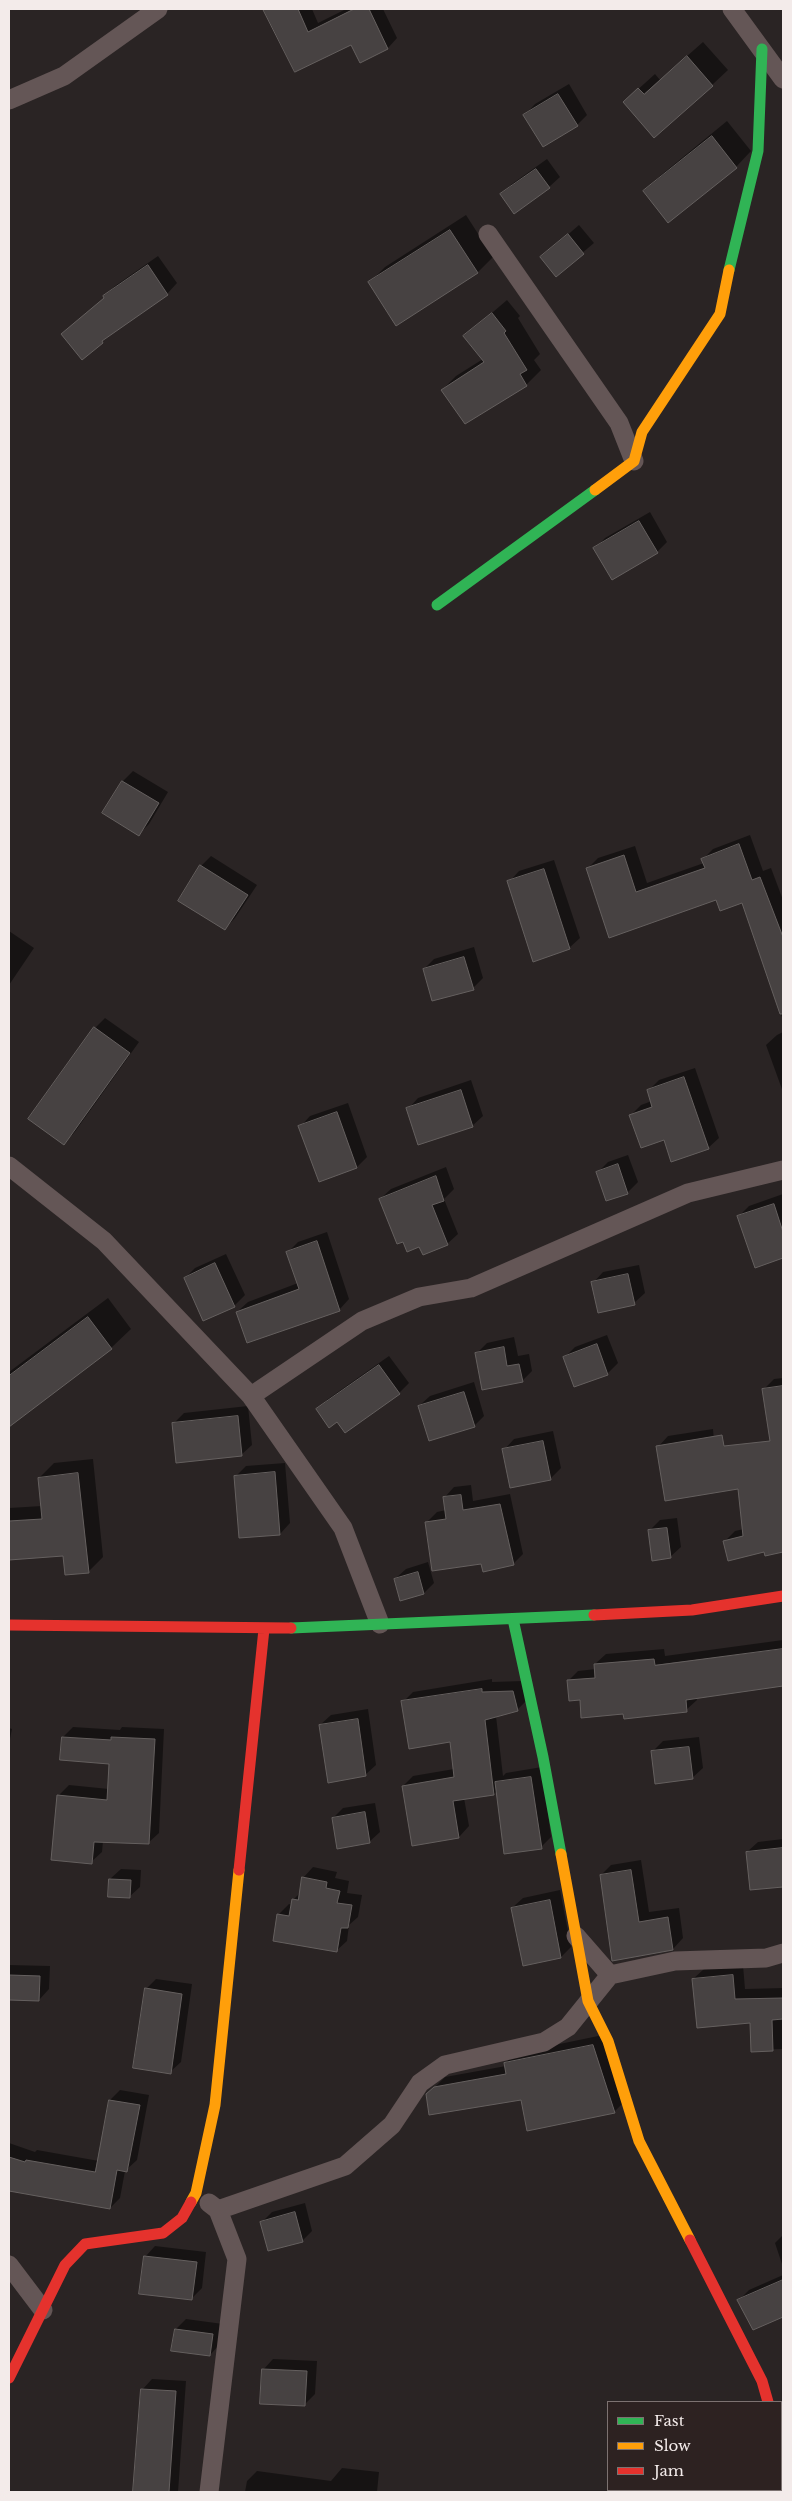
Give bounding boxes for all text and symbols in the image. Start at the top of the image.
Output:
legend [607,2401,782,2491]
text: Fast [654,2411,684,2430]
text: Slow [654,2436,691,2455]
text: Jam [654,2461,684,2480]

